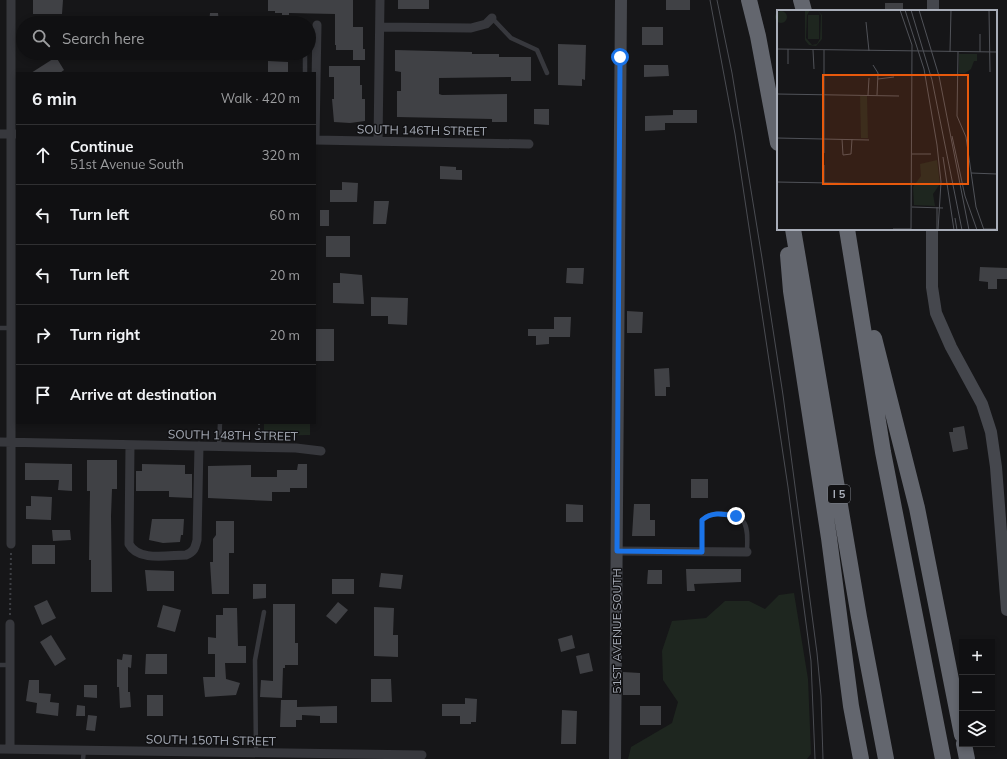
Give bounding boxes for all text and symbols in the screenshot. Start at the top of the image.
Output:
inset map [777,10,997,230]
search box [16,16,316,60]
icon: search [30,27,52,49]
text: Search here [62,29,144,48]
route start [611,48,629,66]
text: 6 min [32,88,77,109]
text: Walk · 420 m [221,90,300,106]
street label: SOUTH 146TH STREET [357,121,488,139]
text: Continue [70,137,133,156]
icon: ahead [32,144,54,166]
text: 320 m [262,147,300,163]
text: 51st Avenue South [70,156,184,172]
icon: left [32,204,54,226]
text: Turn left [70,205,129,224]
text: 60 m [270,207,300,223]
icon: left [32,264,54,286]
text: Turn left [70,265,129,284]
text: 20 m [270,267,300,283]
icon: right [32,324,54,346]
text: Turn right [70,325,140,344]
text: 20 m [270,327,300,343]
icon: arrive [32,384,54,406]
text: Arrive at destination [70,385,217,404]
street label: SOUTH 148TH STREET [168,426,299,444]
road number: I 5 [828,485,850,503]
route end [727,507,745,525]
street label: 51ST AVENUE SOUTH [609,568,624,694]
map controls [959,639,995,747]
button: + [959,639,995,675]
button: − [959,675,995,711]
button: layers [959,711,995,747]
street label: SOUTH 150TH STREET [146,731,277,749]

